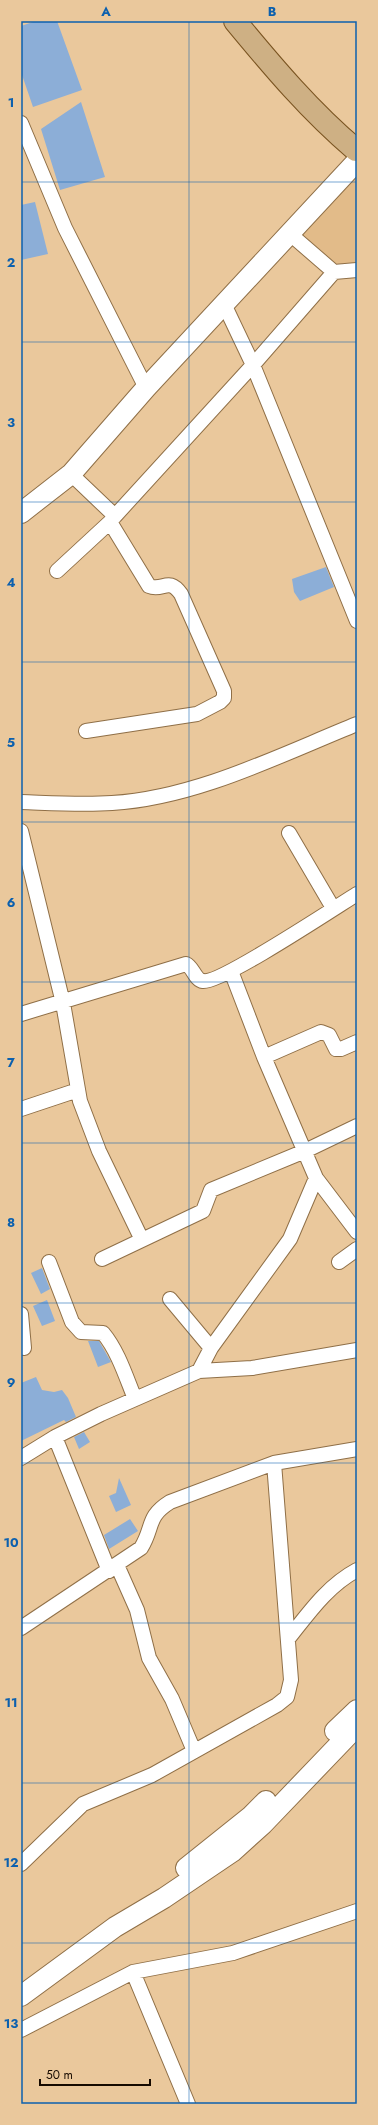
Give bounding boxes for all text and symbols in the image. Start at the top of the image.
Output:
text: A [100,2,111,21]
text: B [268,2,277,21]
text: 1 [8,93,14,112]
text: 2 [7,253,15,272]
text: 3 [7,413,15,432]
text: 4 [6,573,16,592]
text: 5 [7,733,15,752]
text: 6 [7,893,16,912]
text: 7 [7,1053,15,1072]
text: 8 [7,1213,15,1232]
text: 9 [7,1373,16,1392]
text: 10 [3,1533,19,1552]
text: 11 [4,1693,18,1712]
text: 12 [3,1853,19,1872]
text: 13 [4,2014,18,2033]
scale bar [40,2061,150,2087]
text: 50 m [46,2066,73,2084]

